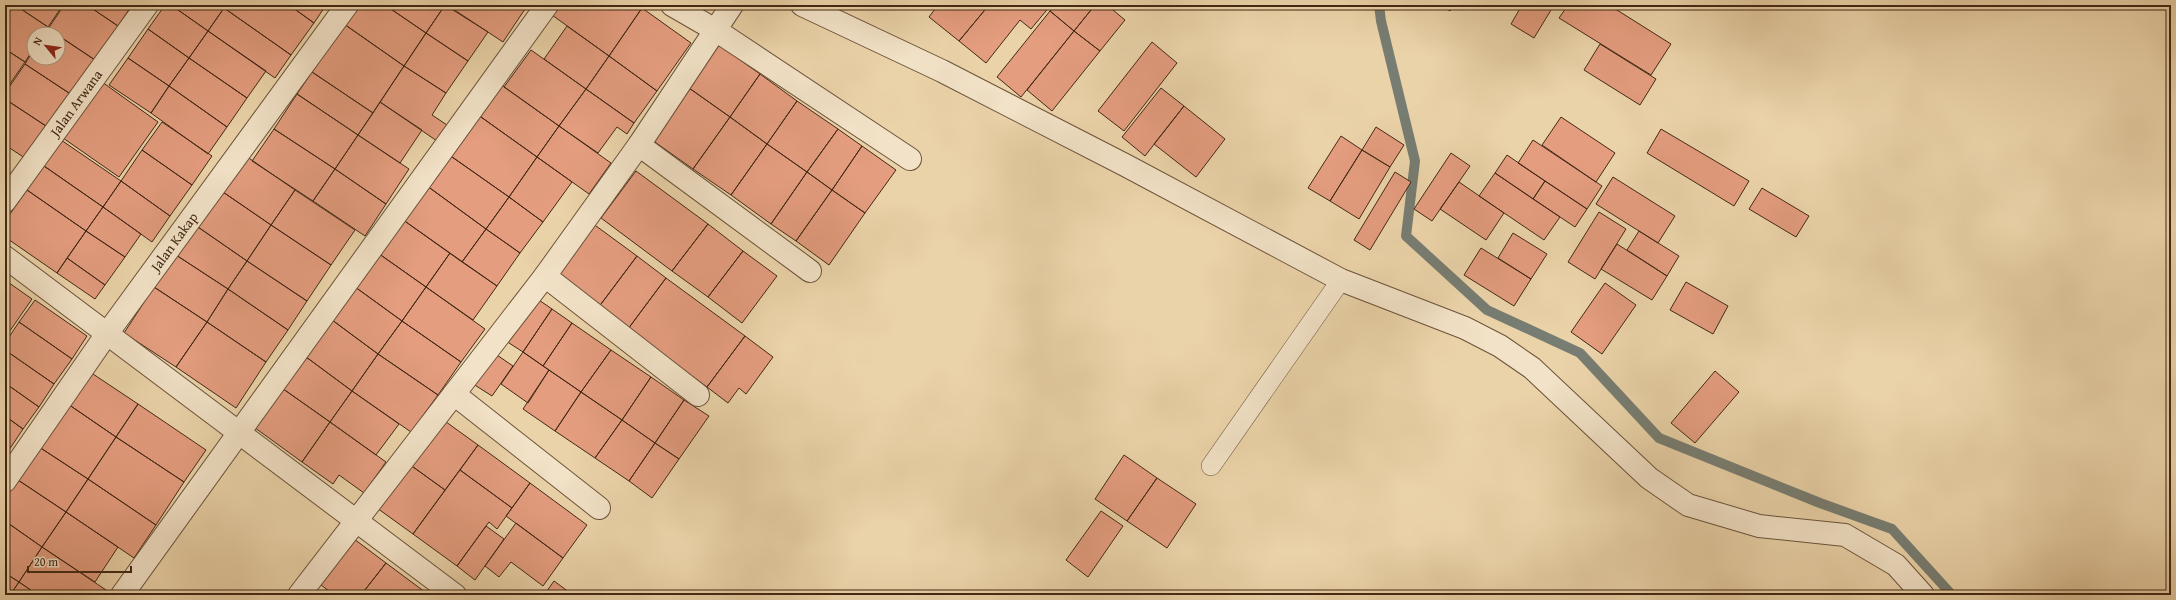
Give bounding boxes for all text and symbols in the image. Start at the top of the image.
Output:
north arrow [26,26,66,66]
text: N [28,33,46,48]
street label: Jalan Arwana [44,65,107,142]
street label: Jalan Kakap [145,208,203,277]
scale bar [28,548,131,574]
text: 20 m [34,553,58,570]

